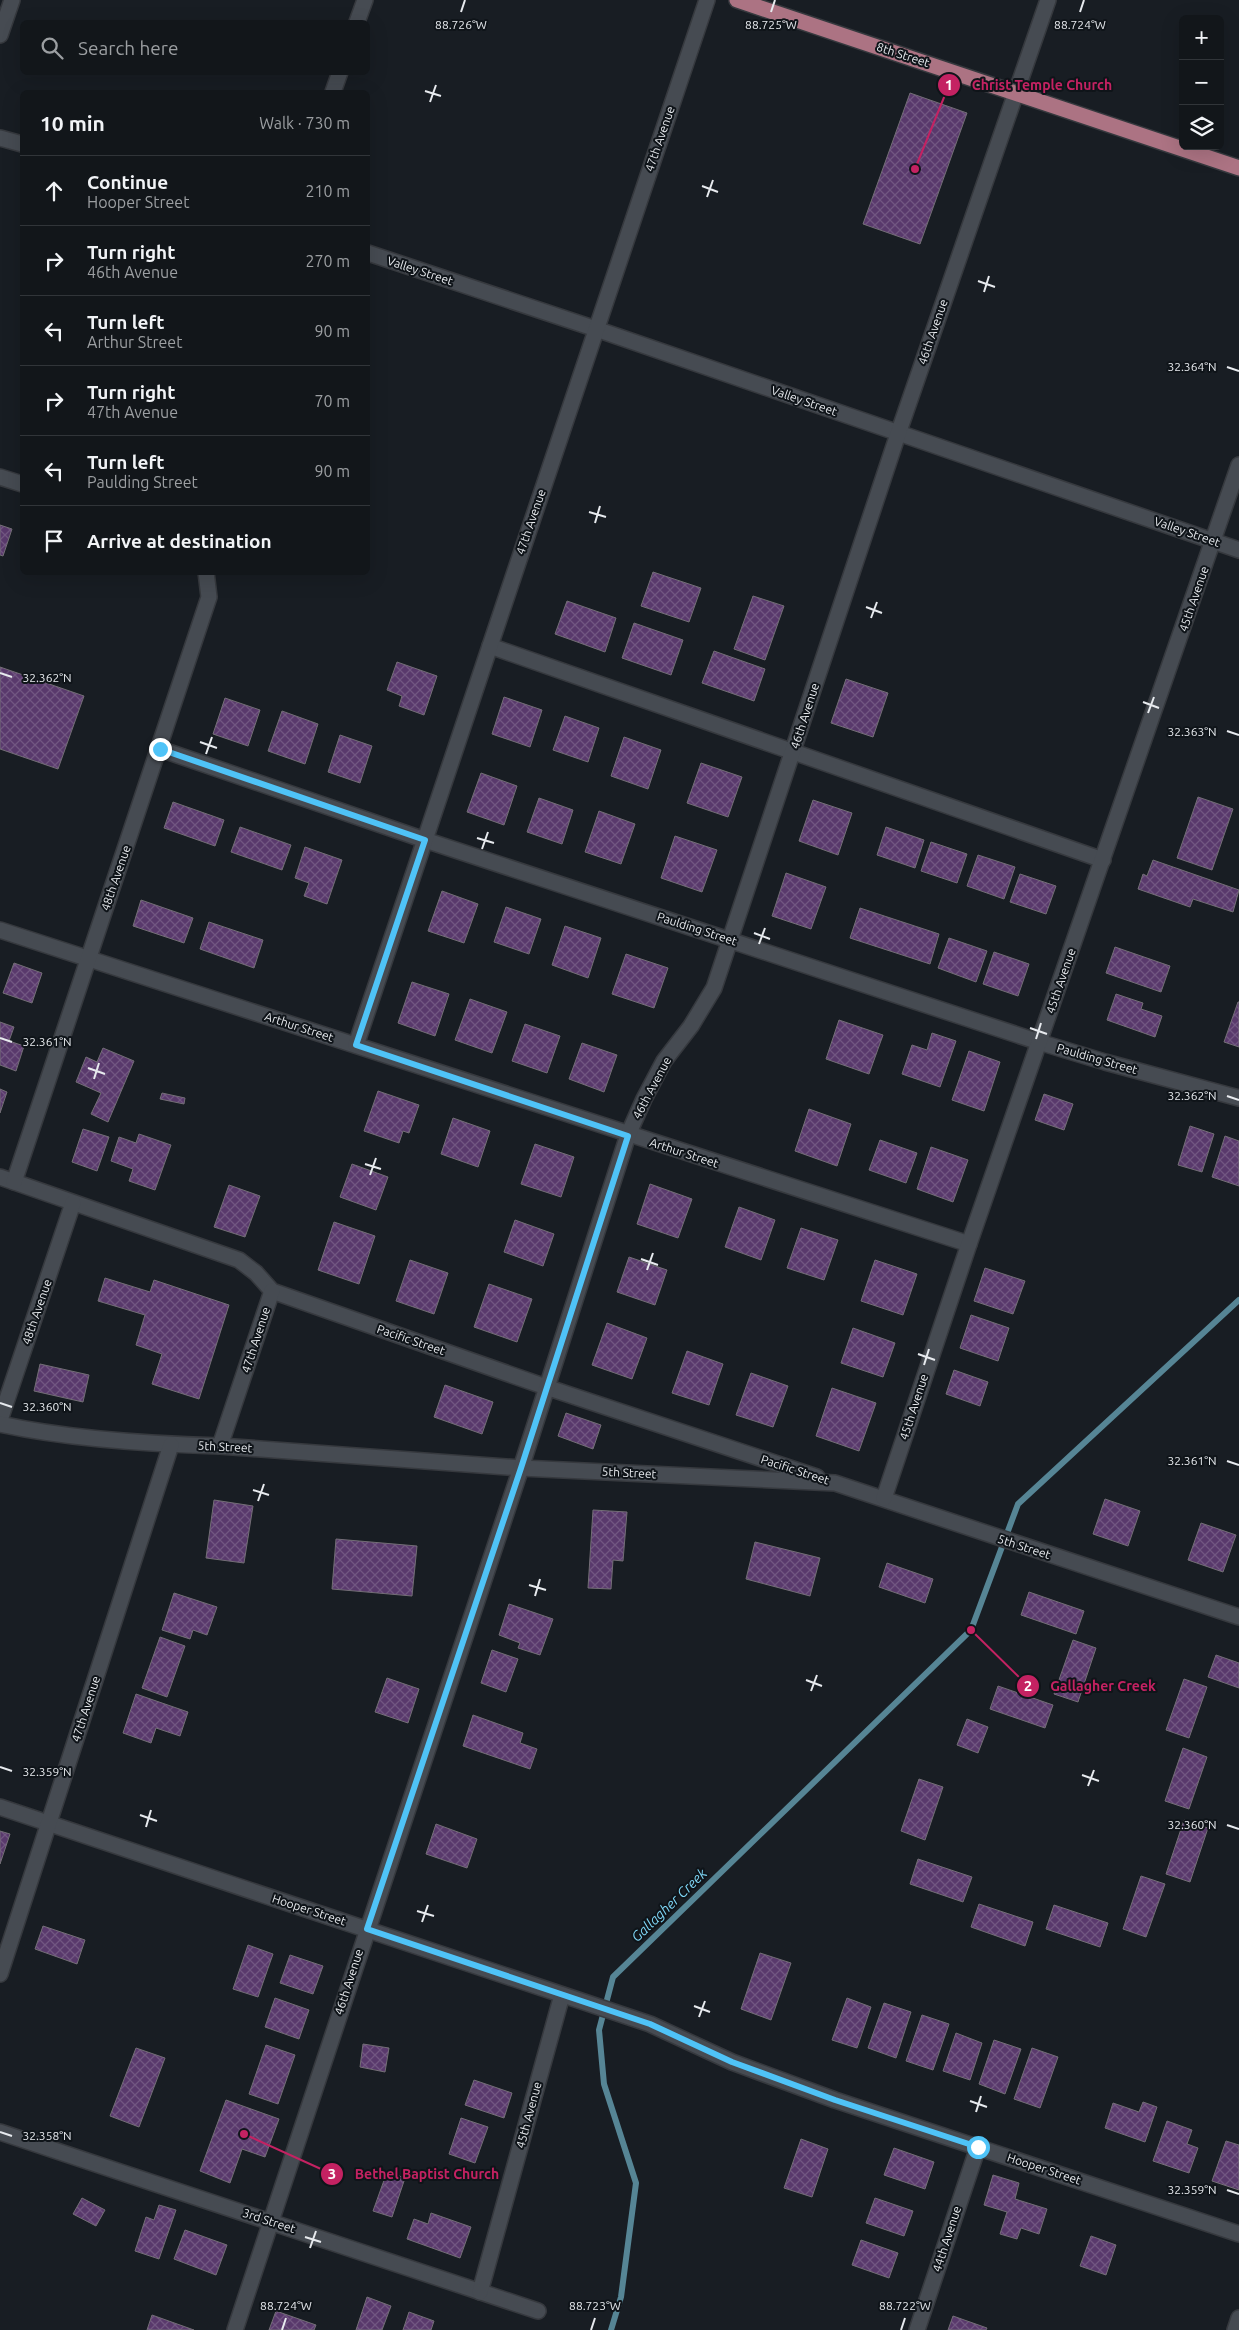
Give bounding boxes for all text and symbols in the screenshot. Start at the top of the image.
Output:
map controls [1179,15,1224,150]
button: + [1179,15,1224,60]
text: 88.726°W [435,18,487,31]
text: 88.725°W [745,18,797,31]
text: 88.724°W [1054,18,1106,31]
search box [20,20,370,75]
icon: search [38,34,66,62]
text: Search here [78,37,178,59]
street label: 8th Street [875,40,931,69]
button: − [1179,60,1224,105]
callout: Christ Temple Church [936,70,1122,99]
text: 1 [945,76,953,93]
text: Christ Temple Church [972,77,1112,93]
street label: 47th Avenue [642,104,677,173]
button: layers [1179,105,1224,150]
text: 10 min [40,111,105,135]
text: Walk · 730 m [259,114,350,132]
text: Continue [87,171,168,193]
icon: ahead [40,177,68,205]
text: 210 m [305,182,350,200]
text: Hooper Street [87,193,189,211]
text: Turn right [87,241,175,263]
icon: right [40,247,68,275]
text: 270 m [305,252,350,270]
street label: Valley Street [386,254,455,287]
text: 46th Avenue [87,263,178,281]
street label: 46th Avenue [915,297,950,366]
text: Turn left [87,311,165,333]
icon: left [40,317,68,345]
text: 90 m [314,322,350,340]
text: Arthur Street [87,333,182,351]
text: 32.364°N [1167,360,1217,373]
text: Turn right [87,381,175,403]
street label: Valley Street [770,383,839,418]
icon: right [40,387,68,415]
text: 70 m [314,392,350,410]
text: 47th Avenue [87,403,178,421]
text: Turn left [87,451,165,473]
icon: left [40,457,68,485]
text: 90 m [314,462,350,480]
text: Paulding Street [87,473,198,491]
street label: 47th Avenue [513,487,548,556]
street label: Valley Street [1153,514,1222,549]
icon: arrive [40,527,68,555]
text: Arrive at destination [87,530,272,552]
street label: 45th Avenue [1176,564,1211,633]
text: 32.362°N [22,671,72,684]
street label: 46th Avenue [788,681,821,750]
text: 32.363°N [1167,725,1217,738]
route end [149,738,172,761]
street label: 48th Avenue [98,843,133,912]
street label: Paulding Street [656,909,739,948]
street label: 45th Avenue [1043,946,1078,1015]
street label: Arthur Street [263,1009,335,1044]
text: 32.361°N [22,1035,72,1048]
street label: Paulding Street [1055,1041,1139,1076]
street label: 46th Avenue [630,1055,673,1121]
text: 32.362°N [1167,1089,1217,1102]
street label: Arthur Street [648,1135,720,1170]
street label: 48th Avenue [19,1277,54,1346]
street label: 47th Avenue [239,1305,272,1374]
street label: Pacific Street [375,1322,447,1357]
street label: 45th Avenue [897,1372,930,1441]
text: 32.360°N [22,1400,72,1413]
street label: 5th Street [197,1439,253,1454]
street label: Pacific Street [759,1452,831,1487]
text: 32.361°N [1167,1454,1217,1467]
street label: 5th Street [601,1465,657,1480]
street label: 5th Street [996,1532,1052,1561]
callout: Gallagher Creek [1016,1671,1166,1700]
street label: 47th Avenue [69,1674,102,1743]
text: 2 [1024,1677,1032,1694]
text: Gallagher Creek [1050,1678,1156,1694]
text: 32.359°N [22,1765,72,1778]
text: 32.360°N [1167,1818,1217,1831]
water label: Gallagher Creek [628,1865,711,1945]
street label: Hooper Street [271,1891,348,1928]
street label: 46th Avenue [332,1947,365,2016]
street label: 45th Avenue [513,2080,544,2150]
text: 32.358°N [22,2129,72,2142]
route start [967,2136,990,2159]
street label: Hooper Street [1006,2150,1083,2187]
callout: Bethel Baptist Church [320,2160,509,2189]
text: 3 [328,2165,336,2182]
text: Bethel Baptist Church [355,2166,499,2182]
text: 32.359°N [1167,2183,1217,2196]
street label: 44th Avenue [930,2204,963,2273]
street label: 3rd Street [241,2206,297,2235]
text: 88.724°W [260,2299,312,2312]
text: 88.723°W [569,2299,621,2312]
text: 88.722°W [879,2299,931,2312]

